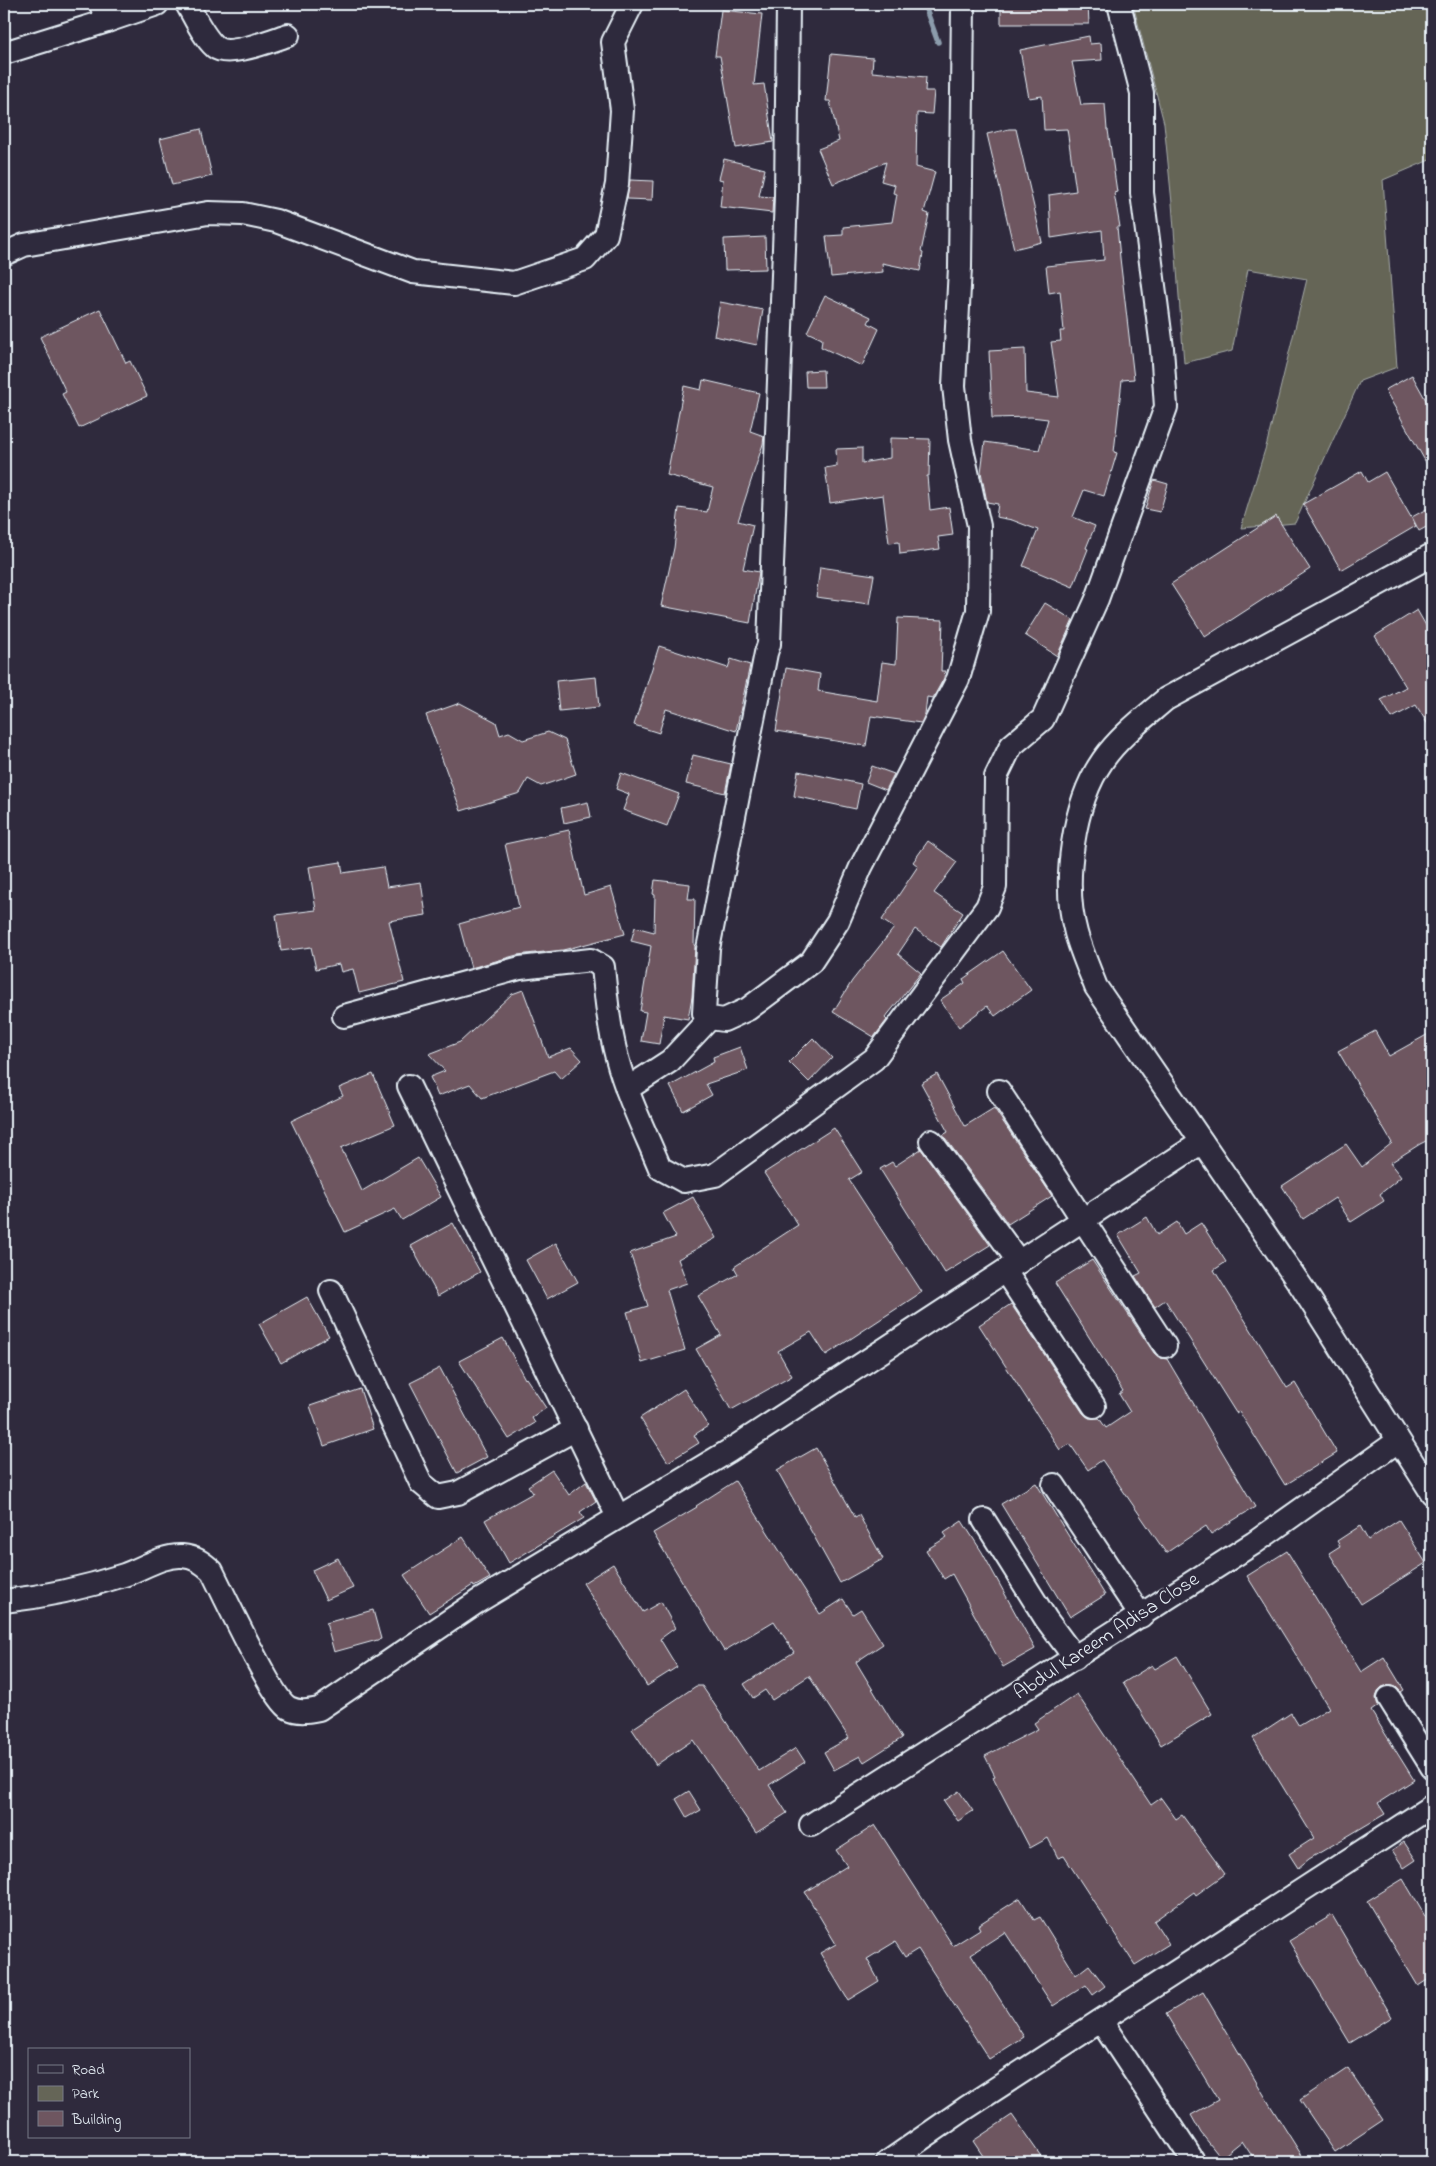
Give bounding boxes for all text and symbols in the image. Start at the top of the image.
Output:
street label: Abdul Kareem Adisa Close [1009,1566,1206,1708]
legend [28,2048,190,2138]
text: Road [72,2059,105,2081]
text: Park [72,2083,100,2105]
text: Building [71,2109,121,2132]

